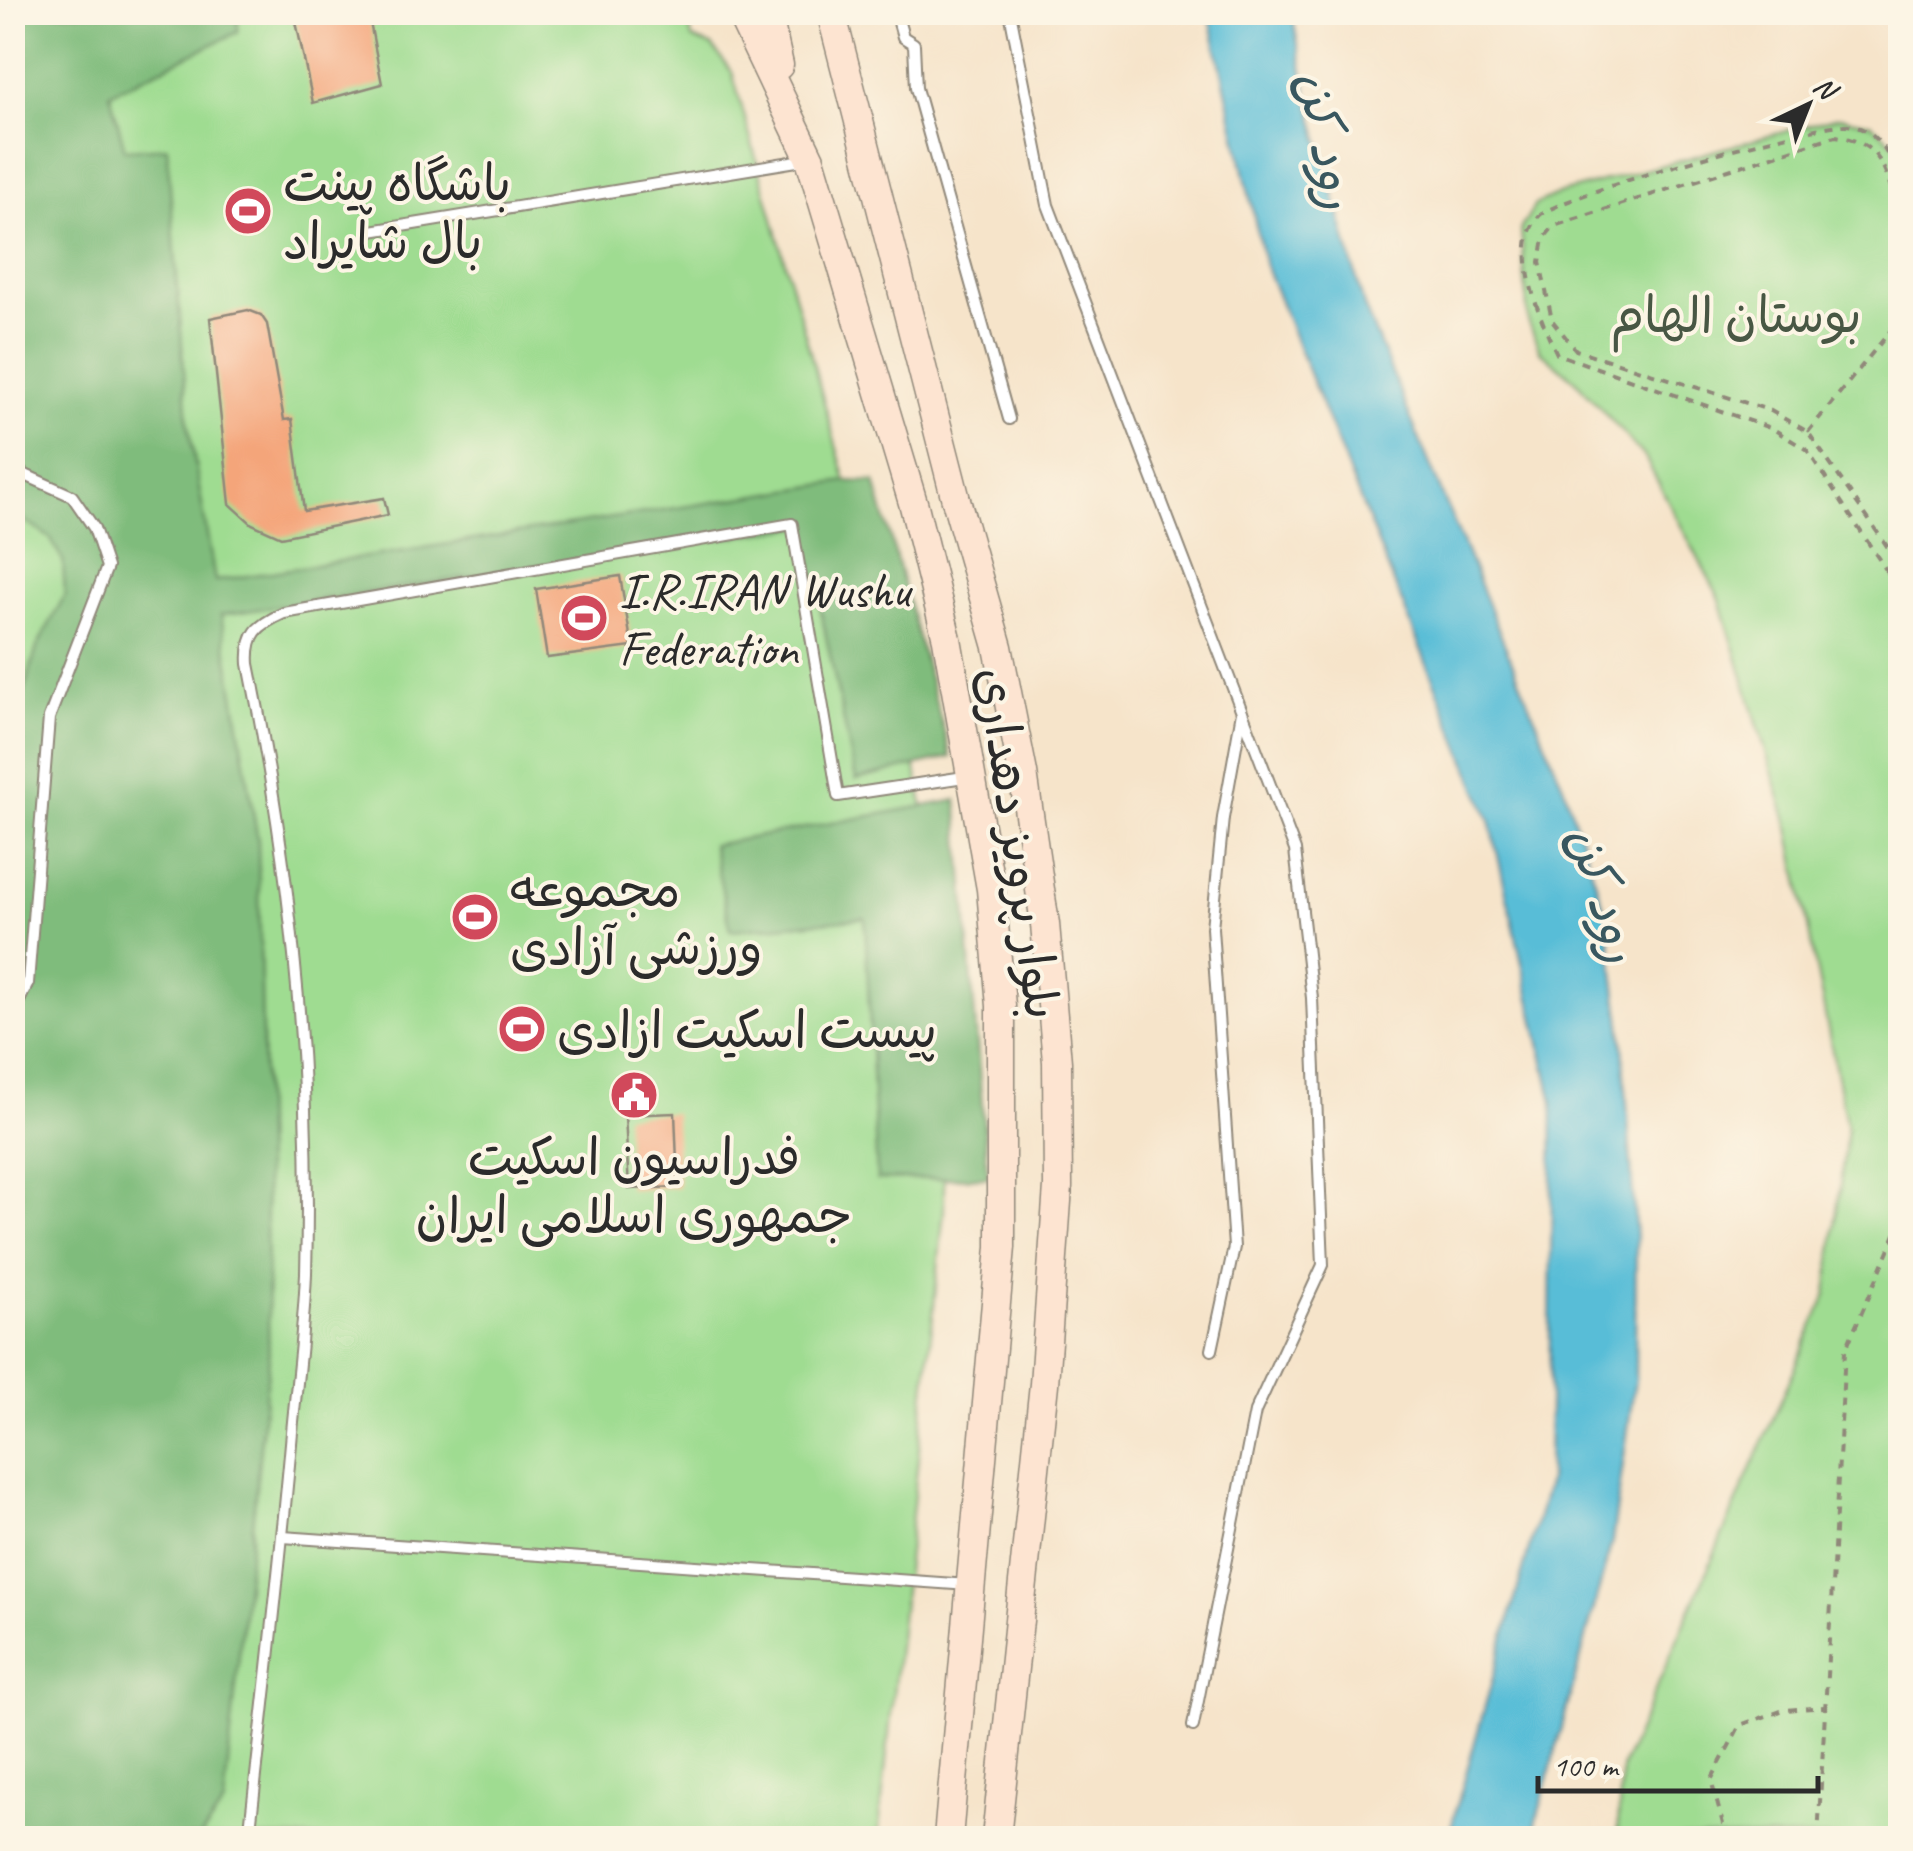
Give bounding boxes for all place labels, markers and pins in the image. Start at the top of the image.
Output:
place label: باشگاه پینت بال شایراد [283,152,511,273]
sports icon: باشگاه پینت بال شایراد [222,185,274,237]
place label: I.R.IRAN Wushu Federation [619,559,914,680]
sports icon: I.R.IRAN Wushu Federation [558,592,610,644]
place label: مجموعه ورزشی آزادی [510,858,762,979]
sports icon: مجموعه ورزشی آزادی [449,891,501,943]
place label: پیست اسکیت ازادی [557,999,937,1062]
sports icon: پیست اسکیت ازادی [496,1003,548,1055]
public building icon: فدراسیون اسکیت جمهوری اسلامی ایران [608,1069,660,1121]
place label: فدراسیون اسکیت جمهوری اسلامی ایران [416,1126,852,1247]

